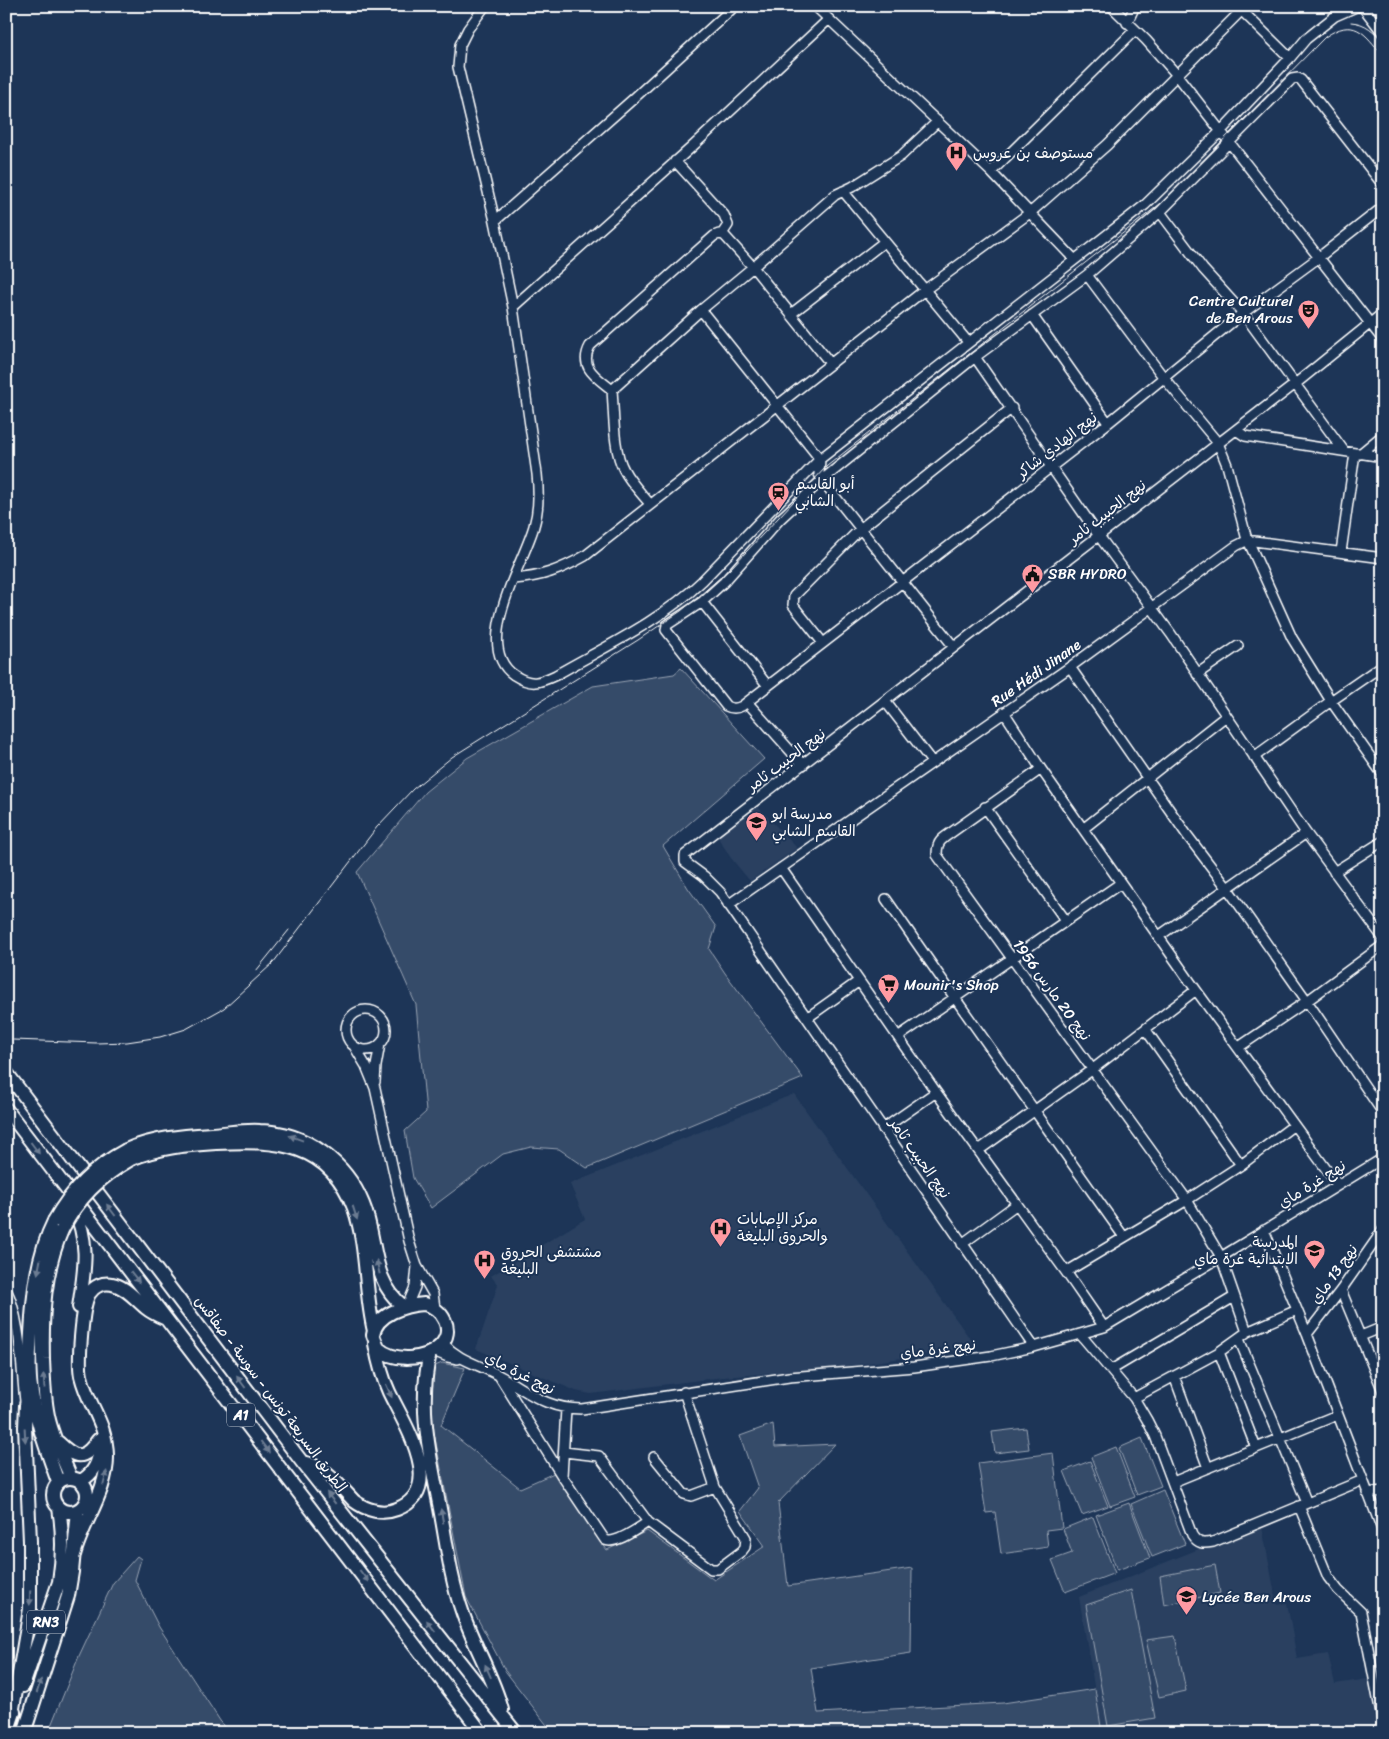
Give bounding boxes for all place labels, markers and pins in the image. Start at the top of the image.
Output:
place label: مستوصف بن عروس [973,140,1093,166]
hospital icon: مستوصف بن عروس [945,141,969,172]
place label: Centre Culturel de Ben Arous [1189,288,1294,331]
theatre icon: Centre Culturel de Ben Arous [1297,298,1321,329]
place label: أبو القاسم الشابي [795,471,855,514]
station icon: أبو القاسم الشابي [767,481,791,512]
place label: SBR HYDRO [1048,561,1127,587]
public building icon: SBR HYDRO [1020,562,1044,593]
place label: مدرسة ابو القاسم الشابي [771,801,856,844]
school or university icon: مدرسة ابو القاسم الشابي [744,811,768,842]
place label: Mounir's Shop [904,972,999,998]
supermarket icon: Mounir's Shop [876,973,900,1004]
place label: مركز الإصابات والحروق البليغة [737,1206,828,1249]
hospital icon: مركز الإصابات والحروق البليغة [709,1216,733,1247]
place label: المدرسة الابتدائية غرة ماي [1194,1229,1298,1272]
place label: مشتشفى الحروق البليغة [501,1239,602,1282]
school or university icon: المدرسة الابتدائية غرة ماي [1302,1239,1326,1270]
hospital icon: مشتشفى الحروق البليغة [473,1249,497,1280]
place label: Lycée Ben Arous [1202,1584,1311,1610]
school or university icon: Lycée Ben Arous [1174,1585,1198,1616]

